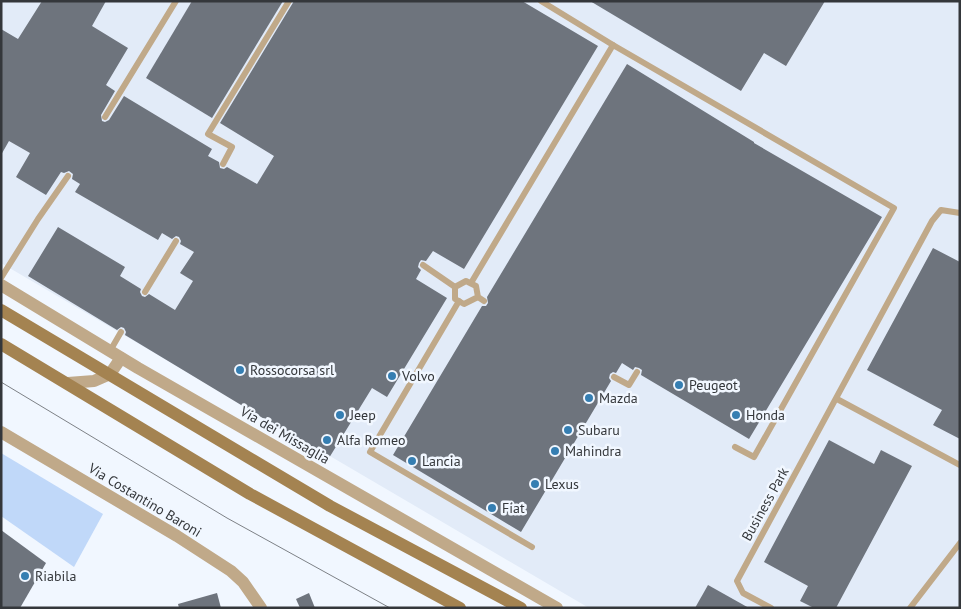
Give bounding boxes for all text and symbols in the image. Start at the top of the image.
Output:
place label: Rossocorsa srl [250,361,334,379]
marker: Rossocorsa srl [234,364,246,376]
place label: Volvo [401,367,435,385]
marker: Volvo [386,370,398,382]
place label: Peugeot [689,376,738,394]
marker: Peugeot [673,379,685,391]
place label: Mazda [599,389,638,407]
marker: Mazda [583,392,595,404]
street label: Via dei Missaglia [236,402,333,468]
place label: Jeep [349,406,376,424]
place label: Honda [746,406,785,424]
marker: Jeep [334,409,346,421]
marker: Honda [730,409,742,421]
place label: Subaru [578,421,620,439]
marker: Subaru [562,424,574,436]
place label: Alfa Romeo [337,431,405,449]
marker: Alfa Romeo [321,434,333,446]
place label: Mahindra [565,442,621,460]
marker: Mahindra [549,445,561,457]
place label: Lancia [422,452,461,470]
marker: Lancia [406,455,418,467]
street label: Via Costantino Baroni [84,459,205,541]
street label: Business Park [737,464,793,544]
place label: Lexus [545,475,579,493]
marker: Lexus [529,478,541,490]
place label: Fiat [502,499,525,517]
marker: Fiat [486,502,498,514]
place label: Riabila [35,567,76,585]
marker: Riabila [19,570,31,582]

